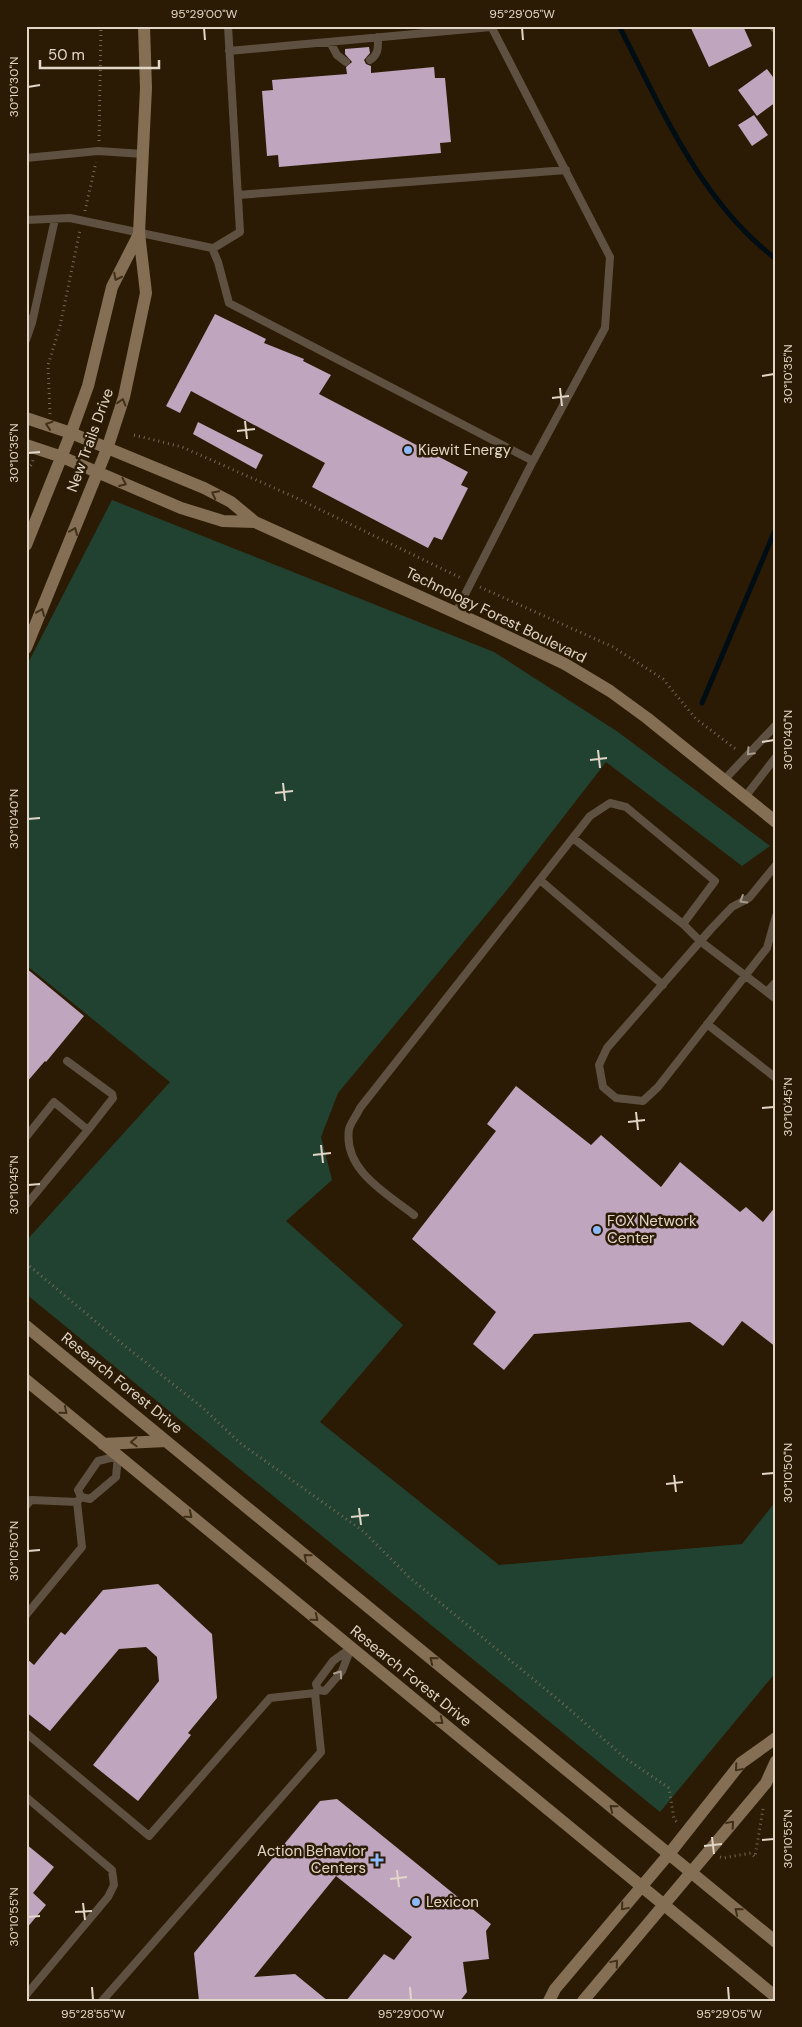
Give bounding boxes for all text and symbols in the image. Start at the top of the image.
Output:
text: 95°29'00"W [171,6,238,22]
text: 95°29'05"W [489,6,555,22]
scale bar [40,38,159,70]
text: 50 m [48,45,85,65]
text: 30°10'30"N [6,57,22,117]
one-way arrow [113,272,123,281]
text: 30°10'35"N [780,344,796,404]
street label: New Trails Drive [62,385,118,495]
one-way arrow [117,399,127,407]
one-way arrow [45,421,54,431]
text: 30°10'35"N [6,423,22,483]
place label: Kiewit Energy [418,440,512,460]
marker: Kiewit Energy [402,444,414,456]
one-way arrow [118,478,126,488]
one-way arrow [211,490,220,500]
one-way arrow [67,527,78,536]
street label: Technology Forest Boulevard [402,562,590,668]
one-way arrow [35,608,45,617]
text: 30°10'40"N [780,710,796,770]
one-way arrow [747,747,756,756]
text: 30°10'40"N [6,789,22,849]
one-way arrow [740,894,749,904]
text: 30°10'45"N [780,1078,796,1136]
text: 30°10'45"N [6,1156,22,1214]
place label: FOX Network Center [607,1211,697,1248]
marker: FOX Network Center [591,1224,603,1236]
street label: Research Forest Drive [57,1328,187,1438]
one-way arrow [58,1406,67,1414]
one-way arrow [130,1437,138,1448]
text: 30°10'50"N [780,1443,796,1503]
one-way arrow [183,1510,192,1518]
text: 30°10'50"N [6,1521,22,1581]
one-way arrow [304,1553,313,1562]
one-way arrow [309,1613,318,1622]
street label: Research Forest Drive [346,1621,476,1731]
one-way arrow [430,1657,439,1666]
one-way arrow [333,1670,342,1680]
one-way arrow [434,1716,443,1724]
one-way arrow [735,1762,744,1771]
one-way arrow [609,1804,618,1813]
text: 30°10'55"N [780,1809,796,1869]
one-way arrow [725,1821,734,1830]
place label: Action Behavior Centers [257,1841,366,1878]
marker: Action Behavior Centers [370,1853,384,1867]
text: 30°10'55"N [6,1887,22,1947]
place label: Lexicon [426,1892,479,1912]
marker: Lexicon [410,1896,422,1908]
one-way arrow [621,1901,630,1910]
one-way arrow [735,1908,744,1916]
one-way arrow [609,1960,618,1969]
text: 95°28'55"W [61,2006,125,2022]
text: 95°29'00"W [378,2006,445,2022]
text: 95°29'05"W [696,2006,762,2022]

